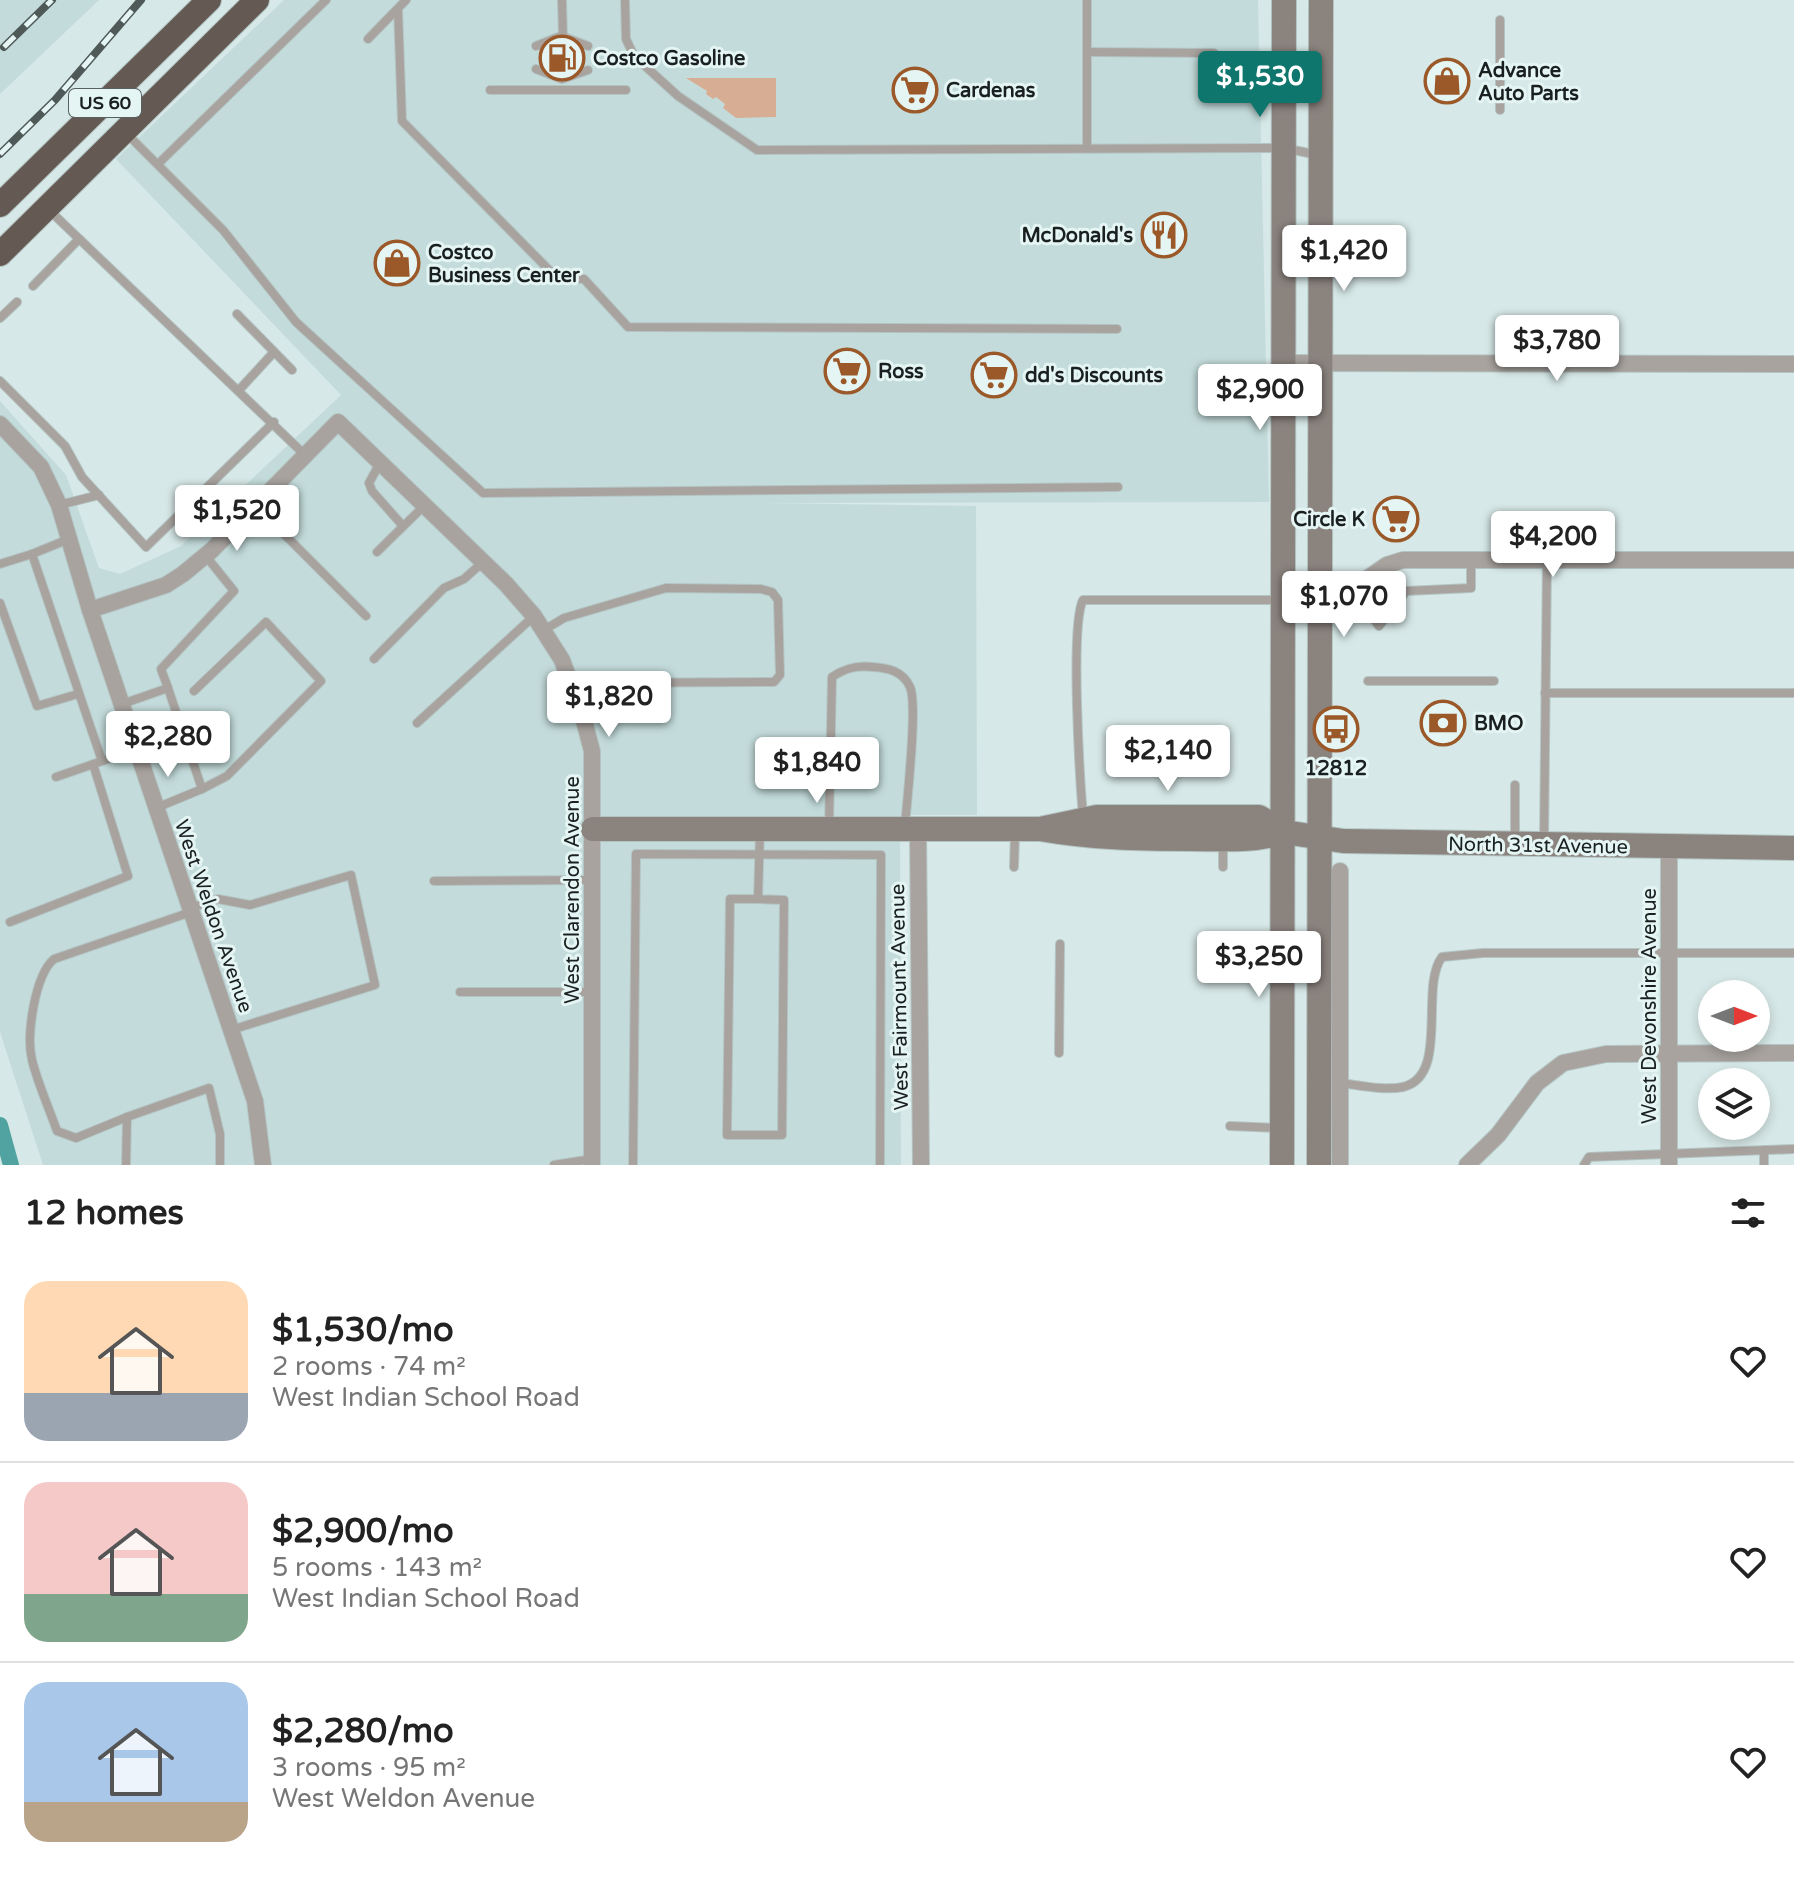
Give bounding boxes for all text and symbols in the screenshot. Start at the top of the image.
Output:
fuel station icon: Costco Gasoline [538,34,586,82]
place label: Costco Gasoline [593,47,745,71]
pin: $1,530 [1195,51,1325,119]
shop icon: Advance Auto Parts [1423,57,1471,105]
place label: Advance Auto Parts [1478,59,1579,106]
text: $1,530 [1216,61,1304,92]
supermarket icon: Cardenas [891,66,939,114]
place label: Cardenas [946,79,1036,103]
road number: US 60 [69,89,141,117]
restaurant icon: McDonald's [1140,211,1188,259]
place label: McDonald's [1021,224,1133,248]
pin: $1,420 [1279,225,1409,293]
text: $1,420 [1300,235,1388,266]
shop icon: Costco Business Center [373,239,421,287]
place label: Costco Business Center [428,241,580,288]
pin: $3,780 [1492,315,1622,383]
text: $3,780 [1513,325,1601,356]
supermarket icon: Ross [823,347,871,395]
supermarket icon: dd's Discounts [970,351,1018,399]
place label: Ross [878,360,924,384]
place label: dd's Discounts [1025,364,1163,388]
pin: $2,900 [1195,364,1325,432]
text: $2,900 [1216,374,1304,405]
pin: $1,520 [172,485,302,553]
text: $1,520 [193,495,281,526]
supermarket icon: Circle K [1372,495,1420,543]
place label: Circle K [1293,508,1366,532]
pin: $4,200 [1488,511,1618,579]
text: $4,200 [1509,521,1597,552]
pin: $1,070 [1279,571,1409,639]
text: $1,070 [1300,581,1388,612]
pin: $1,820 [544,671,674,739]
text: $1,820 [565,681,653,712]
bank icon: BMO [1419,699,1467,747]
bus stop icon: 12812 [1312,705,1360,753]
pin: $2,280 [103,711,233,779]
place label: BMO [1474,712,1523,736]
text: $2,280 [124,721,212,752]
pin: $2,140 [1103,725,1233,793]
text: $2,140 [1124,735,1212,766]
pin: $1,840 [752,737,882,805]
text: $1,840 [773,747,861,778]
place label: 12812 [1305,757,1367,781]
street label: West Clarendon Avenue [561,776,585,1004]
street label: West Weldon Avenue [169,817,257,1016]
street label: North 31st Avenue [1448,832,1628,860]
street label: West Fairmount Avenue [886,883,914,1110]
street label: West Devonshire Avenue [1638,888,1662,1124]
pin: $3,250 [1194,931,1324,999]
text: $3,250 [1215,941,1303,972]
north arrow [1698,980,1770,1052]
map controls [1698,980,1770,1140]
button: layers [1698,1068,1770,1140]
icon: filters [1726,1191,1770,1235]
text: 12 homes [24,1193,184,1234]
text: $1,530/mo [272,1310,454,1351]
icon: home [88,1313,184,1409]
icon: heart [1726,1339,1770,1383]
text: 2 rooms · 74 m² [272,1351,466,1382]
text: West Indian School Road [272,1382,580,1413]
text: $2,900/mo [272,1511,454,1552]
icon: home [88,1514,184,1610]
icon: heart [1726,1540,1770,1584]
text: 5 rooms · 143 m² [272,1552,482,1583]
text: West Indian School Road [272,1583,580,1614]
text: $2,280/mo [272,1711,454,1752]
icon: home [88,1714,184,1810]
icon: heart [1726,1740,1770,1784]
text: 3 rooms · 95 m² [272,1752,466,1783]
text: West Weldon Avenue [272,1783,535,1814]

